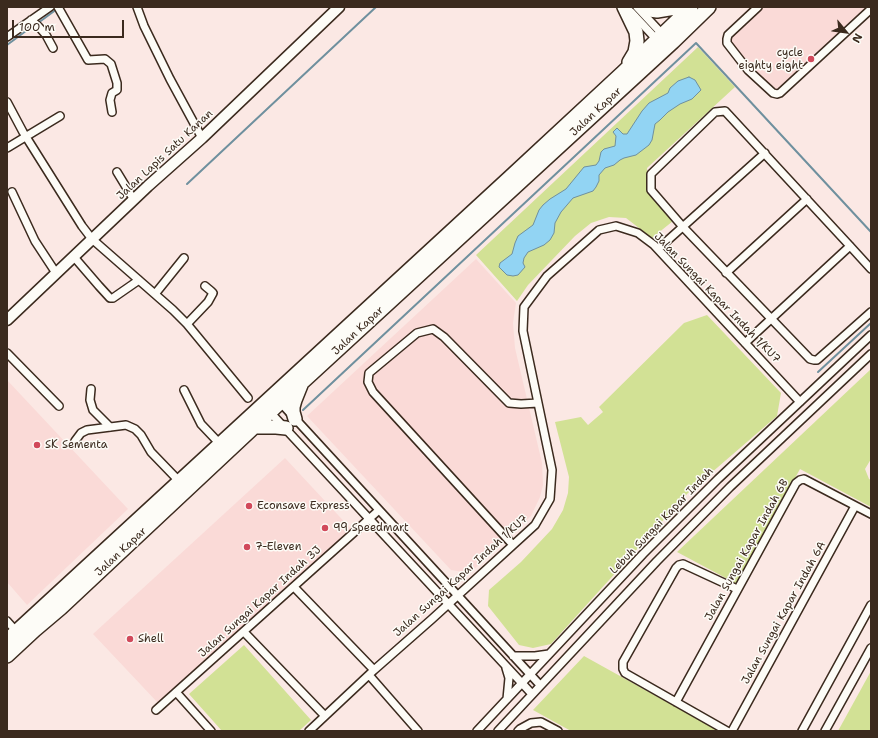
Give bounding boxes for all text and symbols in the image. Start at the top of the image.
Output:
scale bar [14,12,126,38]
north arrow [826,12,866,52]
text: 100 m [19,19,55,35]
text: N [848,31,866,46]
place label: cycle eighty eight [739,46,803,72]
marker: cycle eighty eight [806,54,816,64]
street label: Jalan Kapar [567,85,625,139]
street label: Jalan Lapis Satu Kanan [114,107,216,203]
street label: Jalan Sungai Kapar Indah 1/KU7 [651,230,783,366]
street label: Jalan Kapar [329,304,387,358]
place label: SK Sementa [45,438,108,452]
marker: SK Sementa [32,440,42,450]
street label: Lebuh Sungai Kapar Indah [607,465,717,577]
street label: Jalan Sungai Kapar Indah 6B [703,477,791,623]
place label: Econsave Express [257,499,350,513]
marker: Econsave Express [244,501,254,511]
street label: Jalan Sungai Kapar Indah 1/KU7 [391,512,531,640]
place label: 99 Speedmart [333,521,409,535]
marker: 99 Speedmart [320,523,330,533]
street label: Jalan Kapar [92,525,150,579]
street label: Jalan Sungai Kapar Indah 6A [739,539,829,687]
place label: 7-Eleven [255,540,301,554]
marker: 7-Eleven [242,542,252,552]
street label: Jalan Sungai Kapar Indah 3J [196,544,324,660]
place label: Shell [138,632,164,646]
marker: Shell [125,634,135,644]

